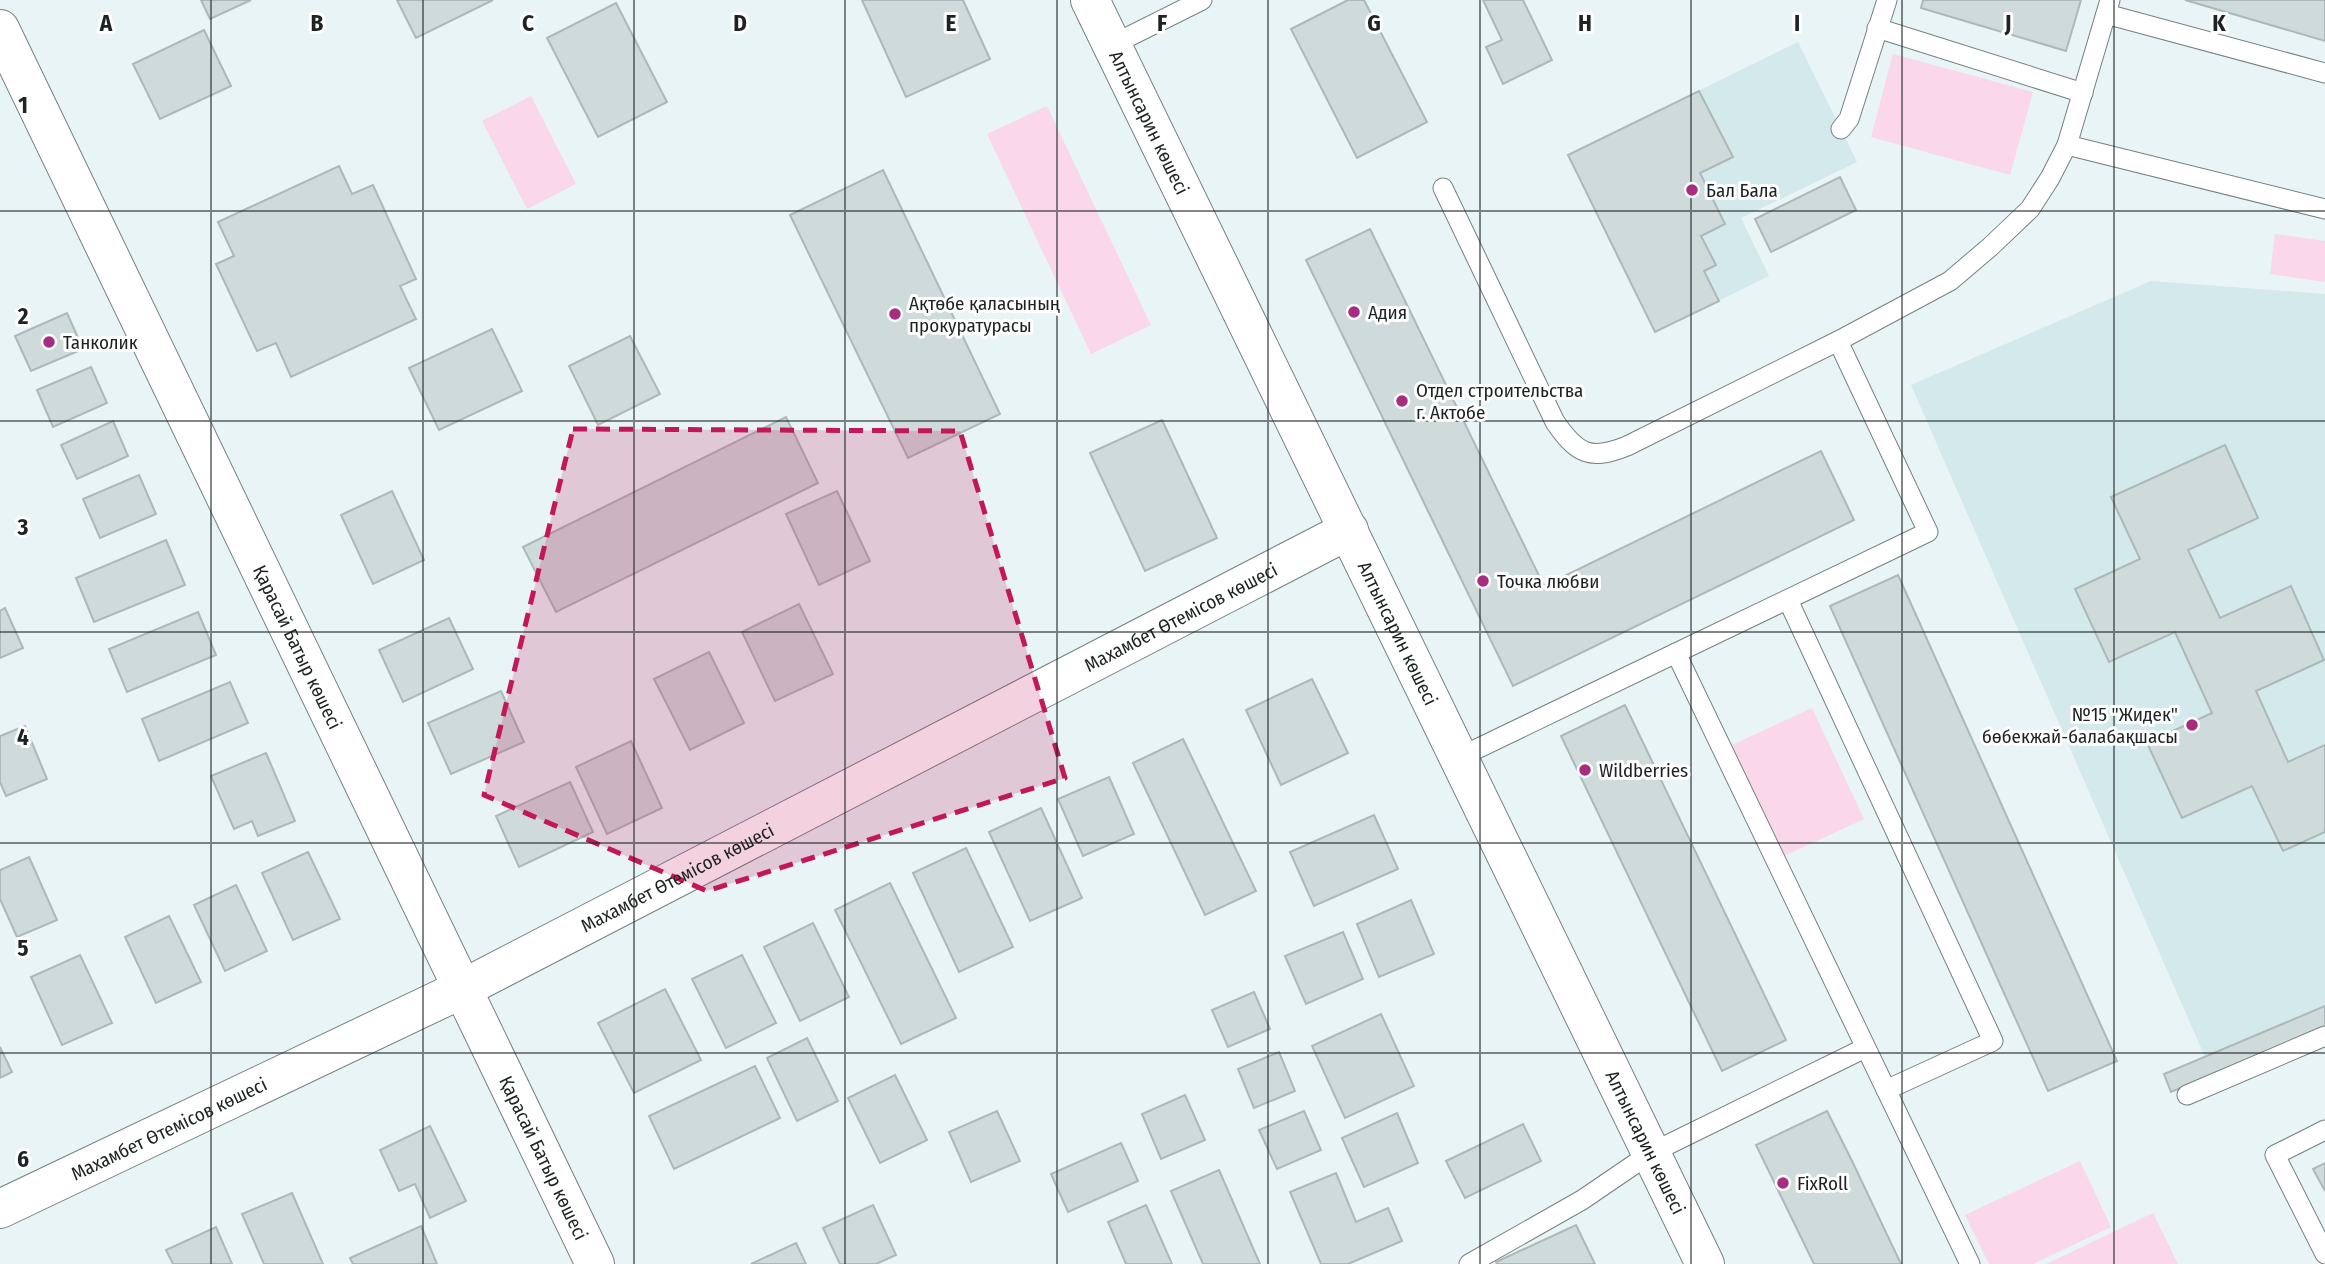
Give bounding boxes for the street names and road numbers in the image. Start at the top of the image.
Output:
street label: Алтынсарин көшесі [1104,47,1194,198]
street label: Махамбет Өтемісов көшесі [1081,558,1281,677]
street label: Алтынсарин көшесі [1353,558,1442,709]
street label: Қарасай Батыр көшесі [248,561,347,733]
street label: Махамбет Өтемісов көшесі [577,819,778,938]
street label: Алтынсарин көшесі [1600,1067,1690,1218]
street label: Қарасай Батыр көшесі [494,1072,593,1244]
street label: Махамбет Өтемісов көшесі [67,1073,271,1185]

